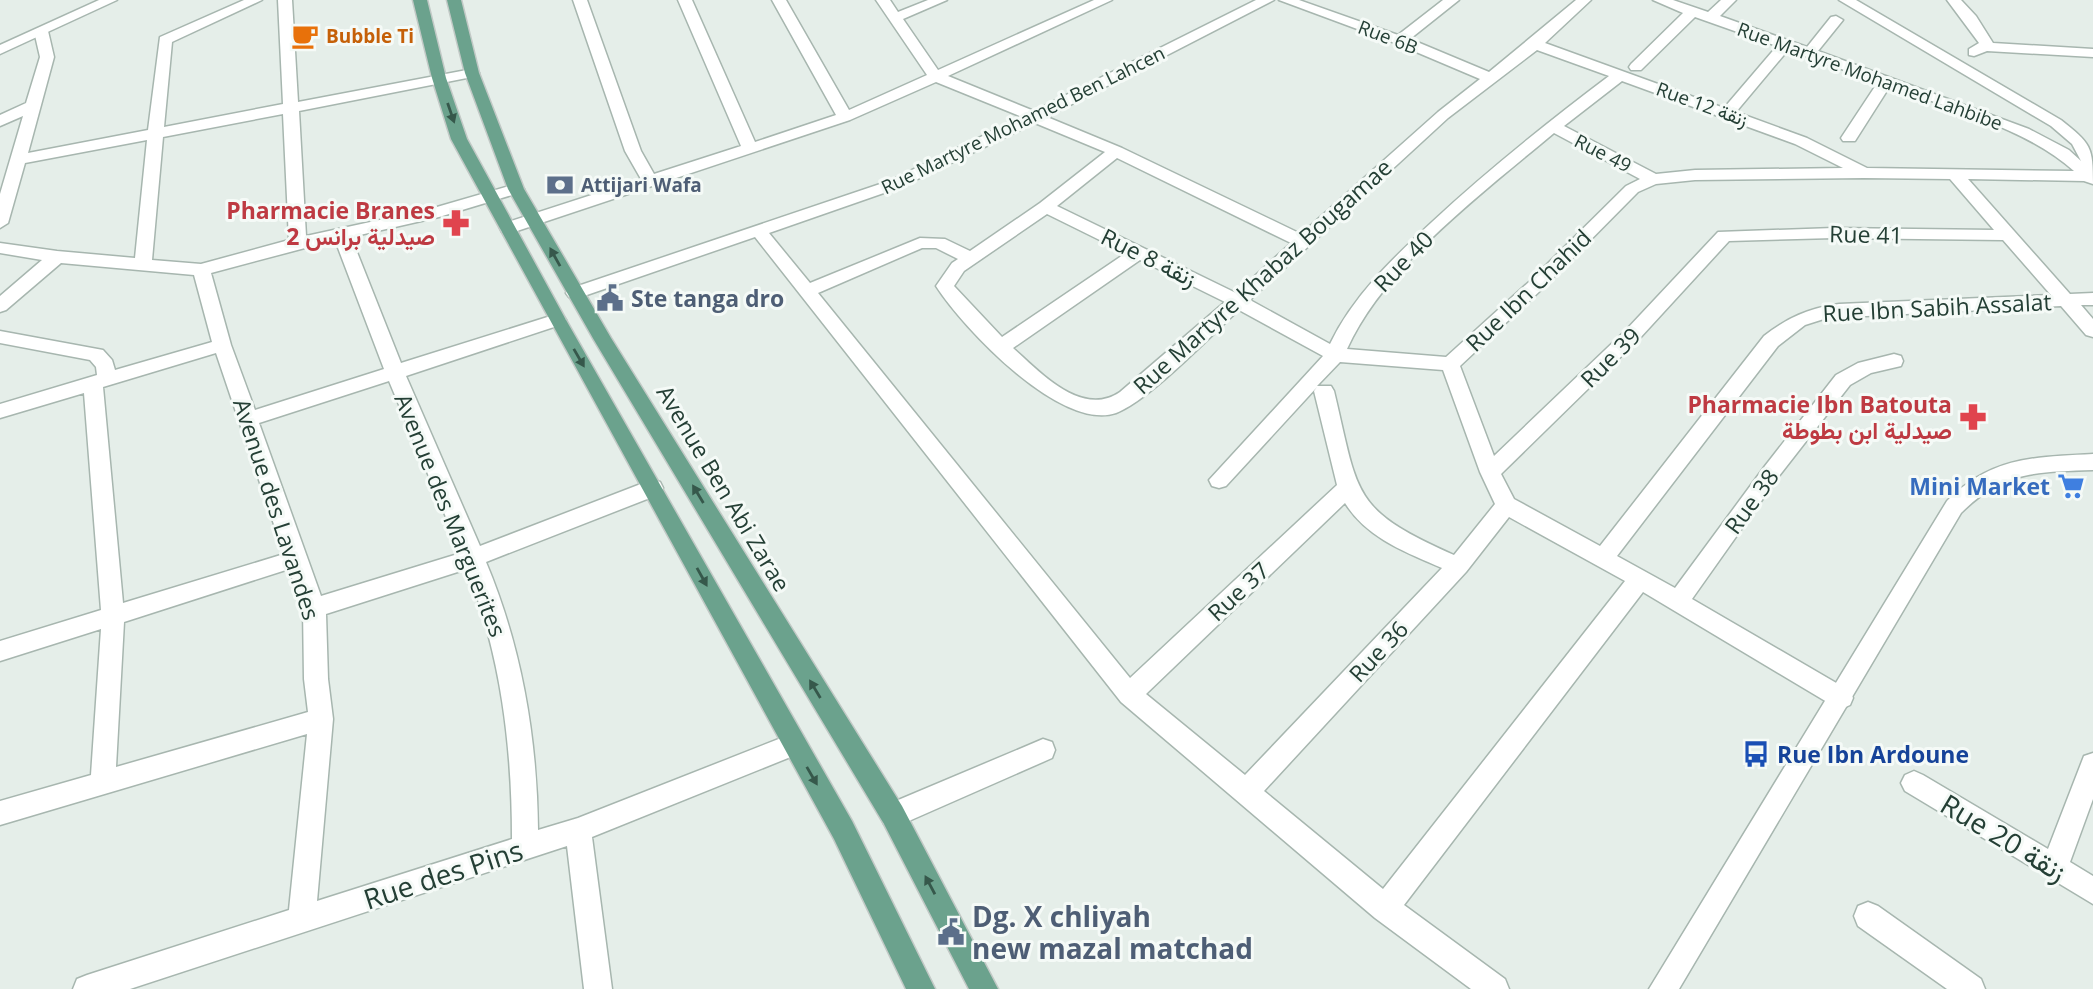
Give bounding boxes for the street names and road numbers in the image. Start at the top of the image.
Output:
street label: Rue 6B [1354,14,1422,60]
street label: Rue Martyre Mohamed Lahbibe [1734,16,2006,136]
street label: Rue Martyre Mohamed Ben Lahcen [877,40,1169,200]
street label: Rue 12 زنقة [1653,75,1751,133]
street label: Rue 49 [1570,128,1636,178]
street label: Rue Martyre Khabaz Bougamae [1126,151,1398,401]
street label: Rue 41 [1829,217,1903,251]
street label: Rue 8 زنقة [1096,220,1202,294]
street label: Rue Ibn Chahid [1458,222,1598,358]
street label: Rue 40 [1366,223,1440,299]
street label: Rue Ibn Sabih Assalat [1822,285,2052,329]
street label: Rue 39 [1573,320,1647,394]
street label: Avenue Ben Abi Zarae [650,379,798,597]
street label: Avenue des Marguerites [388,389,514,641]
street label: Avenue des Lavandes [226,394,328,624]
street label: Rue 38 [1716,462,1786,540]
street label: Rue 37 [1200,554,1276,628]
street label: Rue 36 [1341,613,1415,689]
street label: Rue 20 زنقة [1934,784,2074,890]
street label: Rue des Pins [358,830,528,918]

